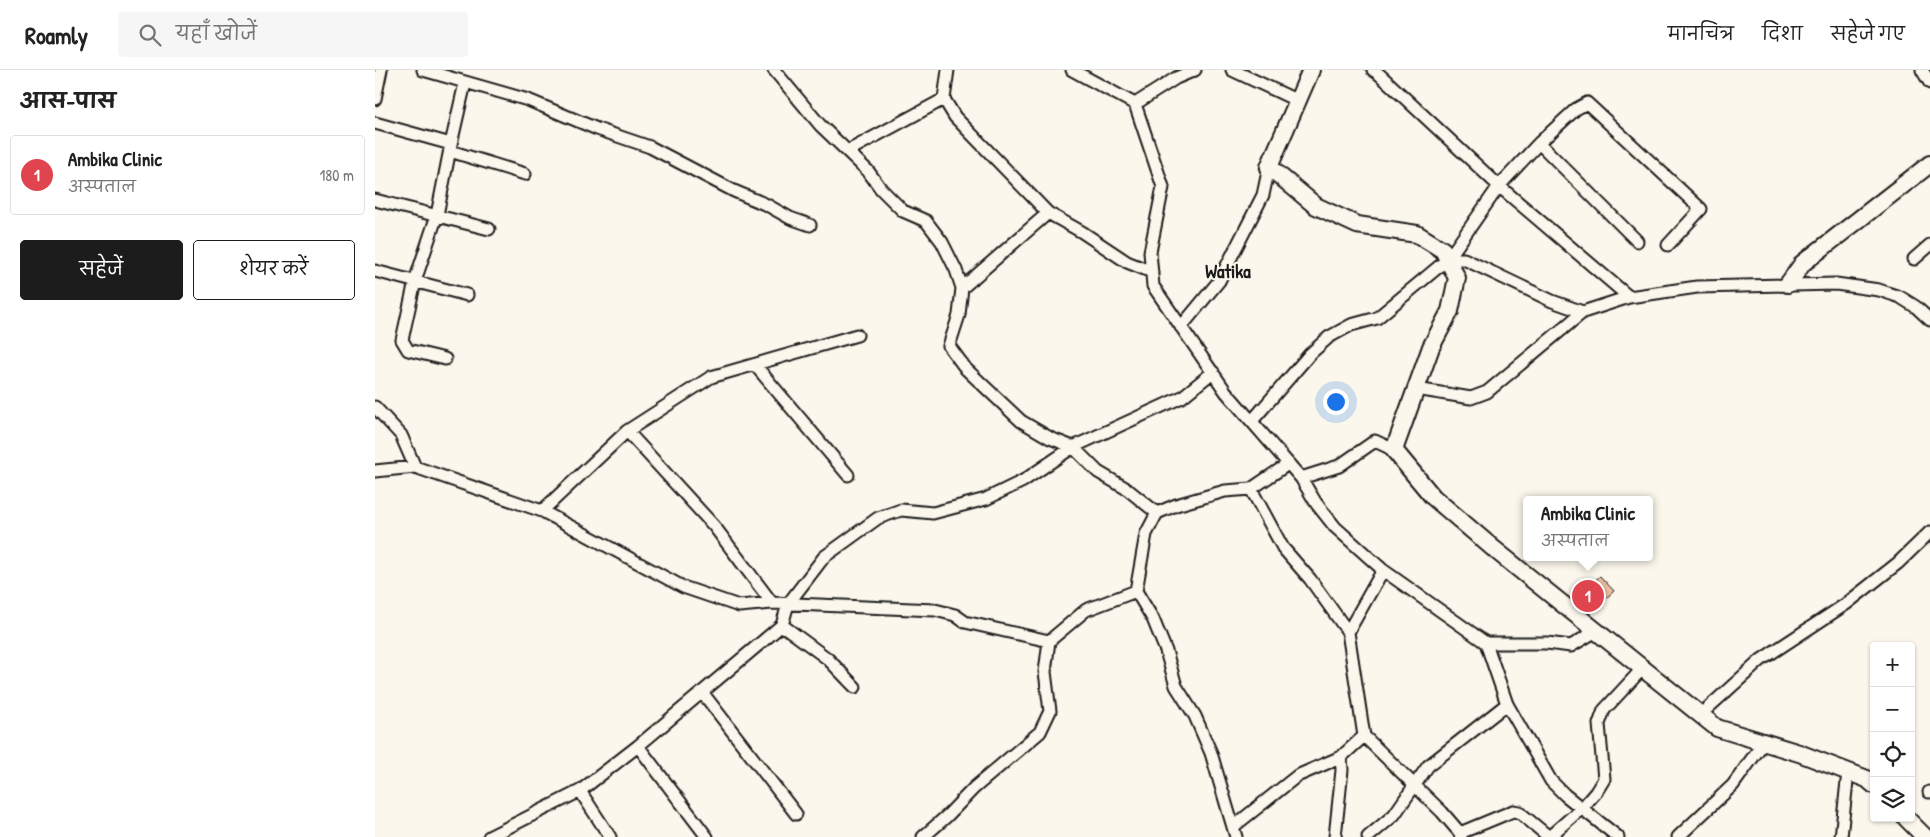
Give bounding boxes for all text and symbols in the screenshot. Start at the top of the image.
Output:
search box [118,12,468,57]
text: Roamly [25,19,88,51]
text: यहाँ खोजें [176,20,257,46]
icon: search [136,21,164,49]
text: मानचित्र [1668,21,1734,46]
text: दिशा [1762,21,1803,46]
text: सहेजे गए [1831,21,1905,46]
text: आस-पास [20,86,116,115]
text: Ambika Clinic [68,146,162,172]
text: 1 [34,164,40,186]
text: 180 m [320,164,354,186]
text: अस्पताल [68,175,136,197]
button: सहेजें [20,240,183,300]
button: शेयर करें [193,240,355,300]
district label: Watika [1205,258,1251,284]
your location [1323,389,1349,415]
popup [1523,496,1653,561]
text: Ambika Clinic [1541,500,1635,526]
text: अस्पताल [1541,529,1609,551]
pin: 1 [1572,577,1604,615]
map controls [1870,642,1915,822]
button: + [1870,642,1915,687]
button: − [1870,687,1915,732]
button: locate [1870,732,1915,777]
button: layers [1870,777,1915,822]

